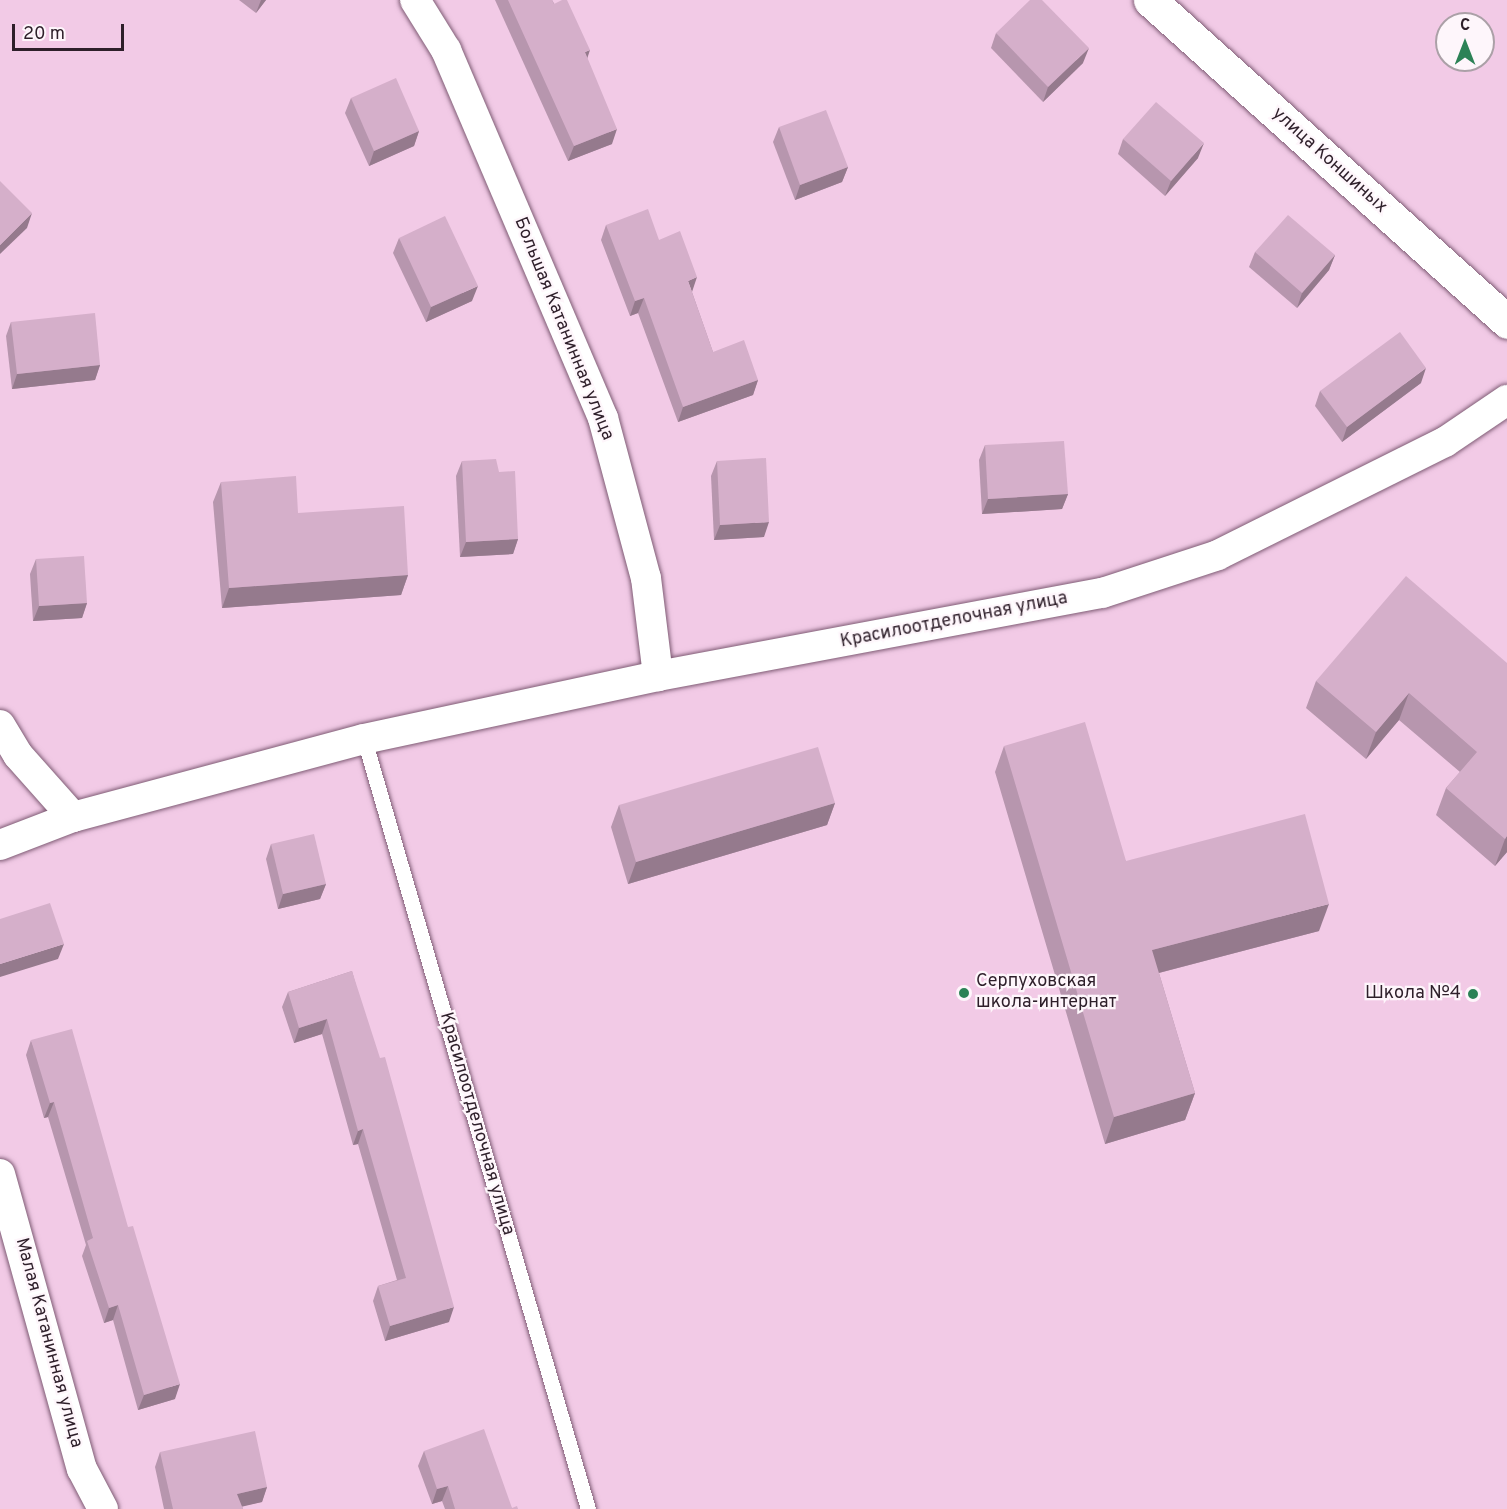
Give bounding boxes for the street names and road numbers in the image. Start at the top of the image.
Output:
street label: улица Коншиных [1267,104,1391,218]
street label: Большая Катанинная улица [508,214,618,444]
street label: Красилоотделочная улица [839,588,1069,654]
street label: Красилоотделочная улица [434,1010,518,1238]
street label: Малая Катанинная улица [10,1236,86,1450]

